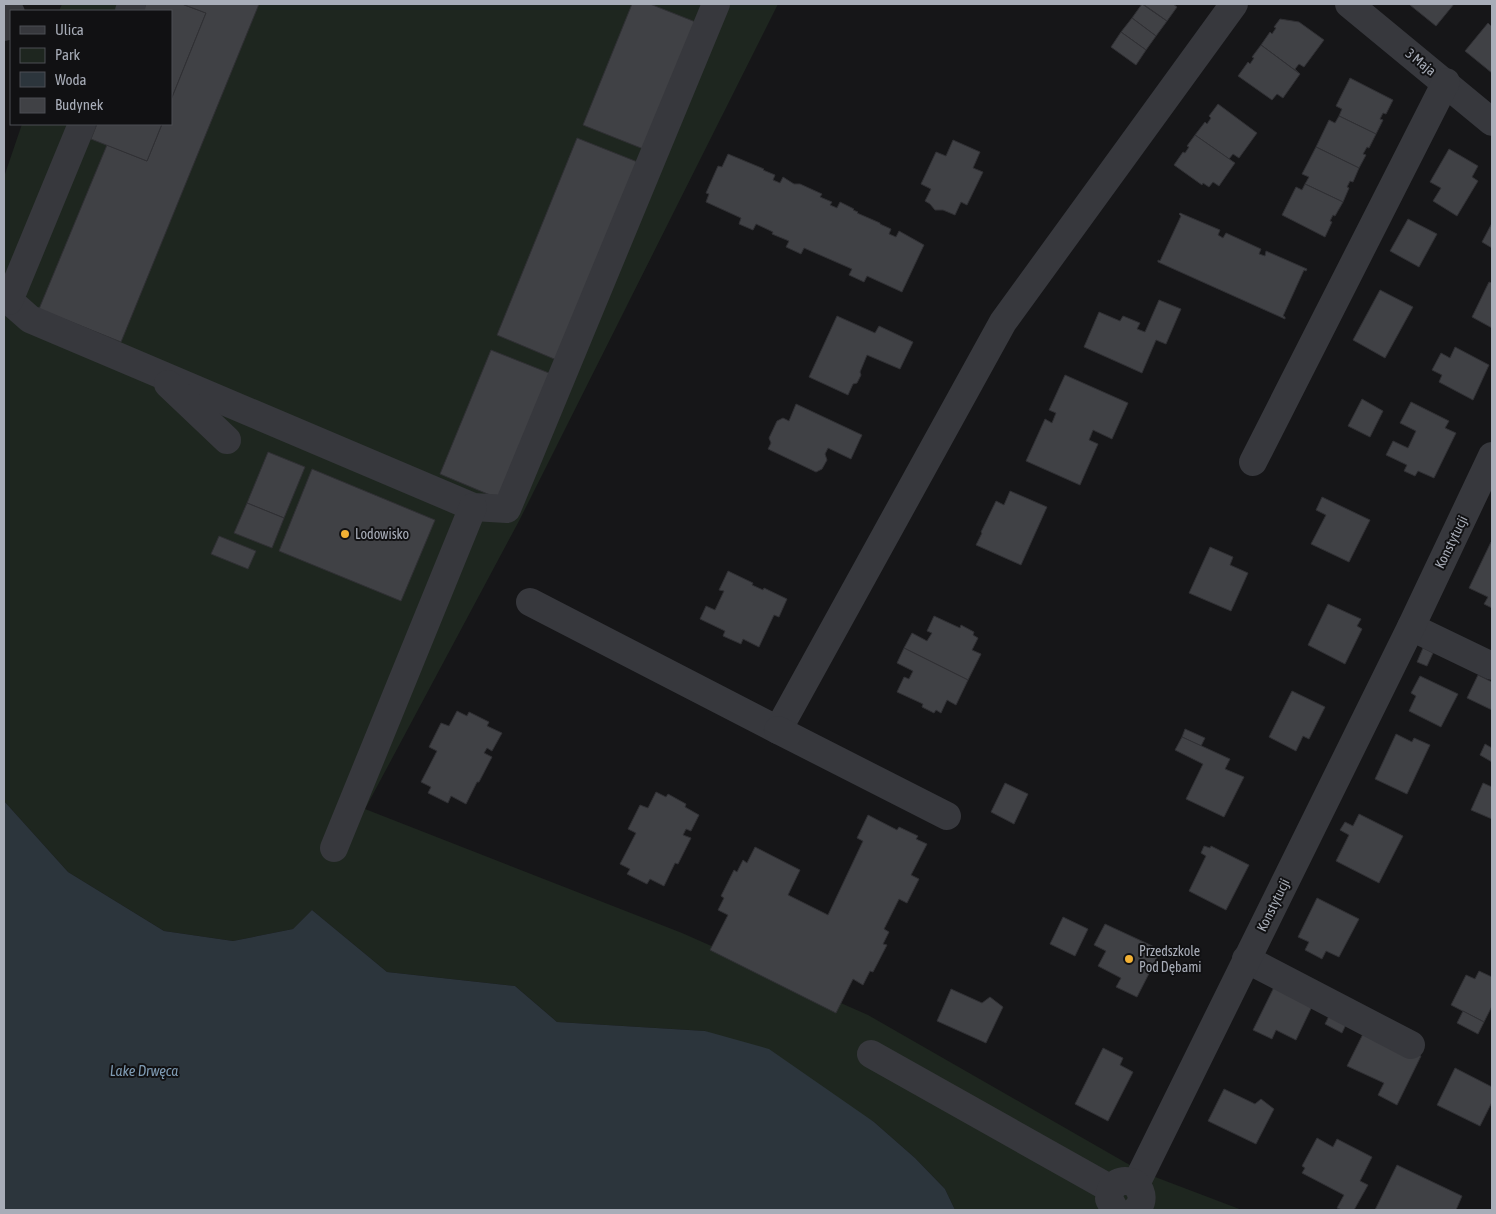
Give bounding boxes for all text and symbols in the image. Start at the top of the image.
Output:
legend [10,10,172,125]
text: Ulica [55,21,84,38]
street label: 3 Maja [1403,45,1439,79]
text: Park [55,46,80,63]
text: Woda [55,71,87,88]
text: Budynek [55,96,104,113]
street label: Konstytucji [1431,513,1471,571]
place label: Lodowisko [355,526,409,542]
marker: Lodowisko [339,528,351,540]
street label: Konstytucji [1253,876,1293,934]
place label: Przedszkole Pod Dębami [1139,943,1202,975]
marker: Przedszkole Pod Dębami [1123,953,1135,965]
water label: Lake Drwęca [110,1062,178,1079]

